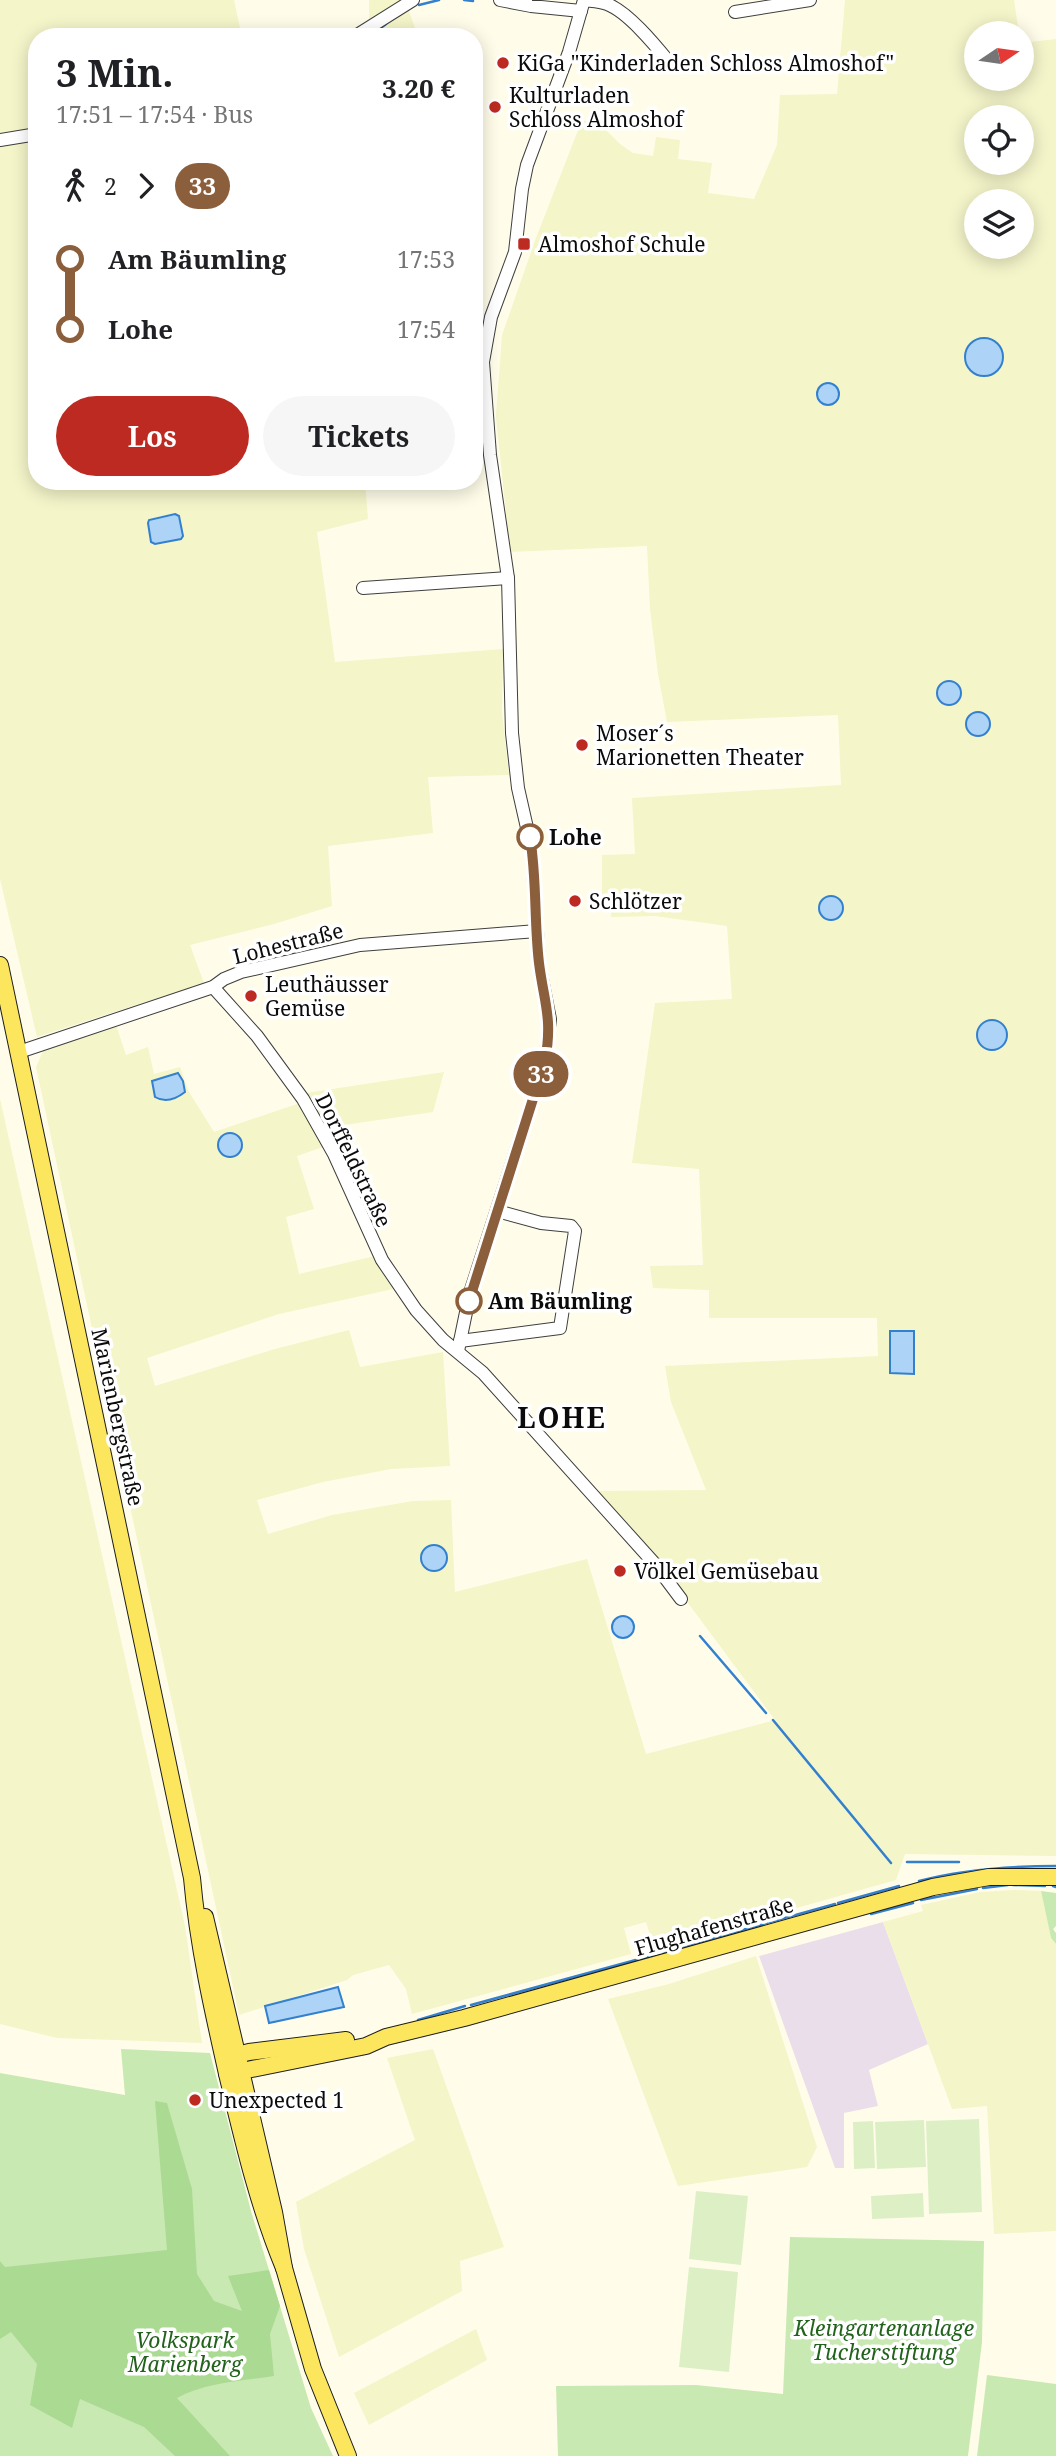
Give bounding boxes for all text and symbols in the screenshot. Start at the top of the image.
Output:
north arrow [964,21,1034,91]
map controls [964,21,1034,259]
text: 3 Min. [56,46,173,98]
place label: KiGa "Kinderladen Schloss Almoshof" [517,49,894,77]
marker: KiGa "Kinderladen Schloss Almoshof" [495,55,511,71]
text: 3.20 € [382,70,455,106]
place label: Kulturladen Schloss Almoshof [509,81,685,133]
text: 17:51 – 17:54 · Bus [56,98,253,130]
marker: Kulturladen Schloss Almoshof [487,99,503,115]
button: locate [964,105,1034,175]
icon: walk [56,167,94,205]
icon: forward [127,167,165,205]
text: 33 [189,169,216,202]
text: 2 [104,170,117,202]
button: layers [964,189,1034,259]
place label: Almoshof Schule [538,230,706,258]
marker: Almoshof Schule [516,236,532,252]
text: Am Bäumling [108,241,286,277]
text: 17:53 [397,243,455,275]
text: Lohe [108,311,173,347]
text: 17:54 [397,313,455,345]
button: Los [56,396,249,476]
button: Tickets [263,396,455,476]
place label: Moser´s Marionetten Theater [596,719,804,771]
marker: Moser´s Marionetten Theater [574,737,590,753]
place label: Lohe [549,823,602,851]
marker: Lohe [517,824,543,850]
place label: Schlötzer [589,887,682,915]
marker: Schlötzer [567,893,583,909]
street label: Lohestraße [230,916,346,970]
place label: Leuthäusser Gemüse [265,970,389,1022]
marker: Leuthäusser Gemüse [243,988,259,1004]
line badge: 33 [510,1051,572,1097]
text: 33 [527,1057,555,1090]
street label: Dorffeldstraße [309,1088,399,1232]
place label: Am Bäumling [488,1287,632,1315]
marker: Am Bäumling [456,1288,482,1314]
street label: Marienbergstraße [85,1325,151,1509]
district label: LOHE [517,1398,607,1436]
place label: Völkel Gemüsebau [634,1557,819,1585]
marker: Völkel Gemüsebau [612,1563,628,1579]
street label: Flughafenstraße [631,1890,797,1962]
place label: Unexpected 1 [209,2086,344,2114]
marker: Unexpected 1 [187,2092,203,2108]
park label: Kleingartenanlage Tucherstiftung [793,2314,974,2366]
park label: Volkspark Marienberg [127,2326,243,2378]

